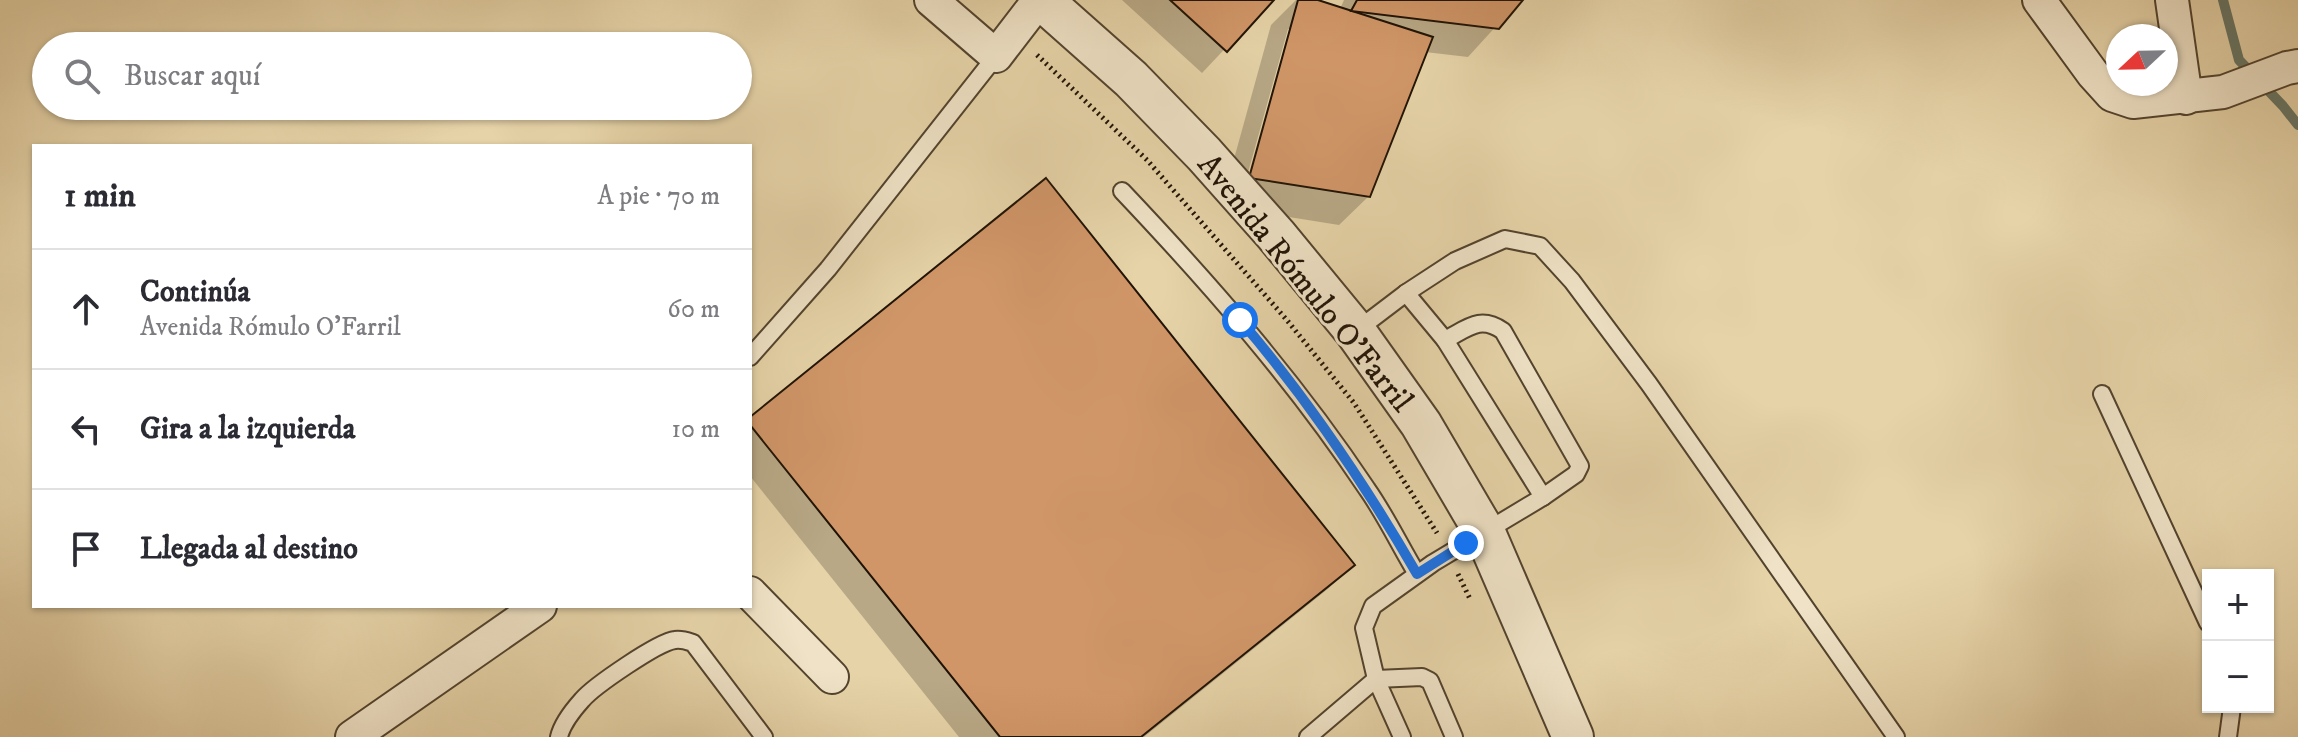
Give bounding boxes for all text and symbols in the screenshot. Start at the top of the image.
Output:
north arrow [2106,24,2178,96]
search box [32,32,752,120]
icon: search [60,54,104,98]
text: Buscar aquí [124,58,261,95]
street label: Avenida Rómulo O'Farril [1188,146,1421,421]
text: 1 min [64,175,136,217]
text: A pie · 70 m [597,180,720,213]
text: Continúa [140,274,250,311]
icon: ahead [64,287,108,331]
text: 60 m [667,293,720,326]
route start [1222,302,1258,338]
text: Avenida Rómulo O'Farril [140,311,401,344]
icon: left [64,407,108,451]
text: Gira a la izquierda [140,411,355,448]
text: 10 m [671,413,720,446]
route end [1448,525,1484,561]
icon: arrive [64,527,108,571]
text: Llegada al destino [140,531,358,568]
map controls [2202,569,2274,713]
button: + [2202,569,2274,641]
button: − [2202,641,2274,713]

